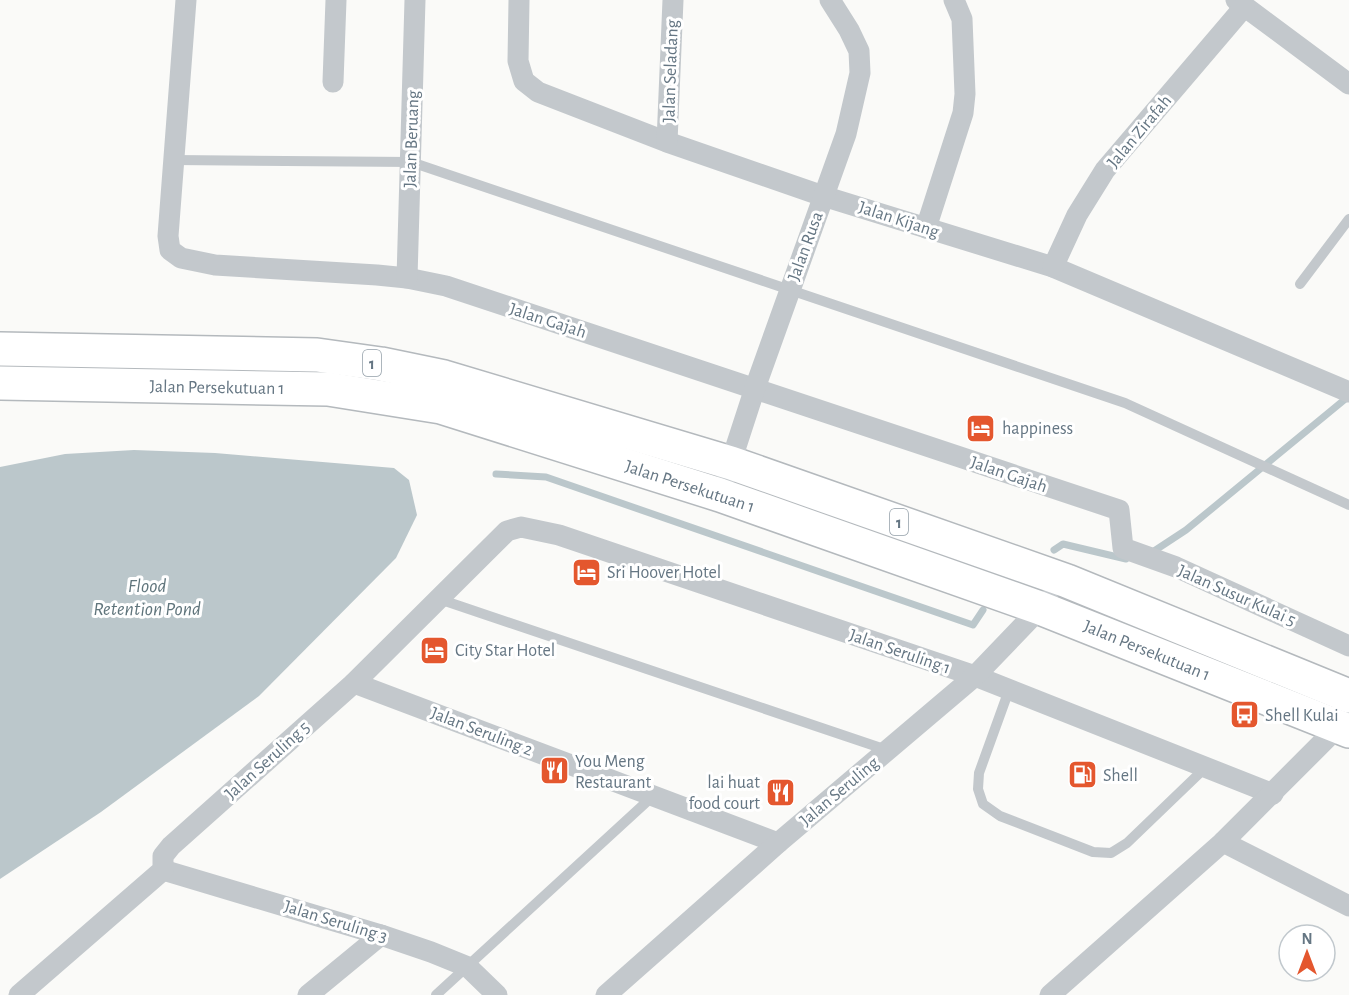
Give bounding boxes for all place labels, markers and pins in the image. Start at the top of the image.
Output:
hotel icon: happiness [965,412,997,444]
place label: happiness [1002,420,1073,438]
hotel icon: Sri Hoover Hotel [570,556,602,588]
place label: Sri Hoover Hotel [607,564,721,582]
hotel icon: City Star Hotel [418,634,450,666]
place label: City Star Hotel [455,642,555,660]
bus stop icon: Shell Kulai [1228,699,1260,731]
place label: Shell Kulai [1265,707,1339,725]
place label: You Meng Restaurant [575,753,651,792]
restaurant icon: You Meng Restaurant [538,755,570,787]
fuel station icon: Shell [1066,759,1098,791]
place label: Shell [1103,767,1138,785]
place label: lai huat food court [689,774,760,813]
restaurant icon: lai huat food court [765,776,797,808]

